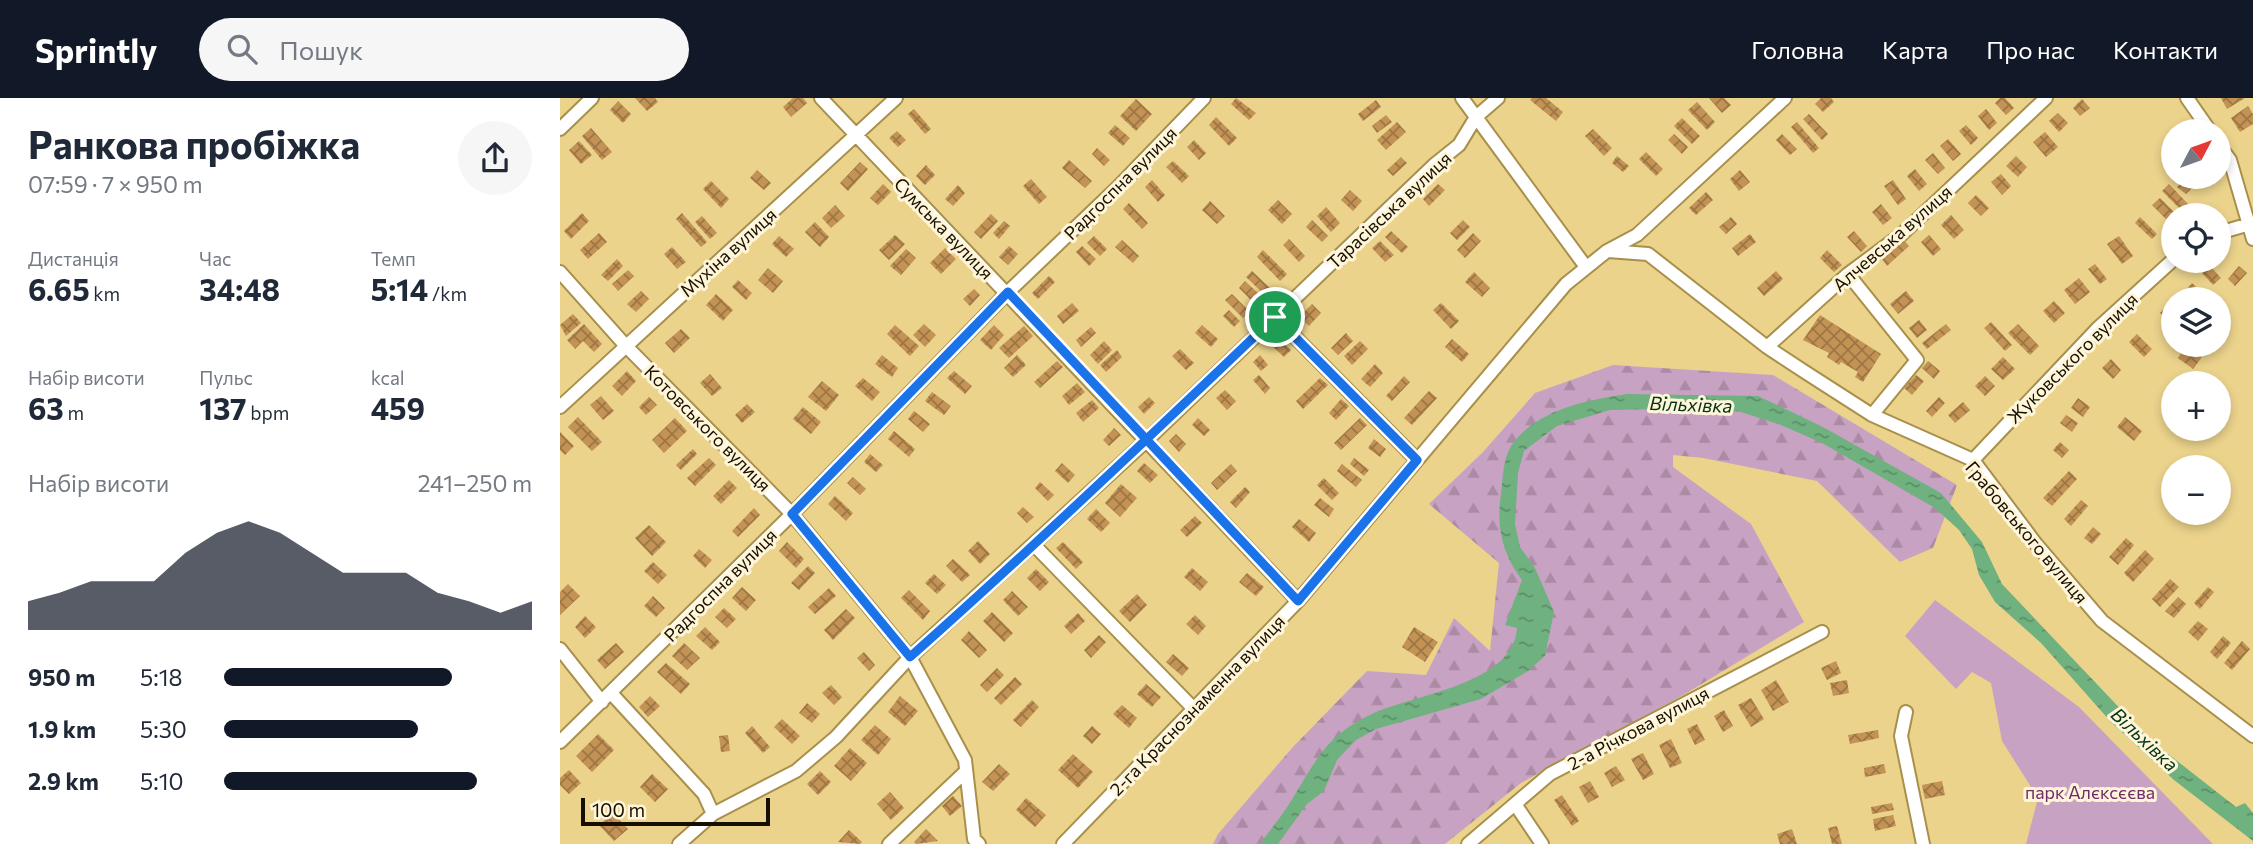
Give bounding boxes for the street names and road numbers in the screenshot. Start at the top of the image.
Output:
street label: Радгоспна вулиця [1059,122,1181,244]
street label: Тарасівська вулиця [1322,147,1456,273]
street label: Сумська вулиця [890,172,998,284]
street label: Алчевська вулиця [1828,180,1956,296]
street label: Мухіна вулиця [675,203,781,301]
street label: Жуковського вулиця [2002,288,2142,428]
street label: Котовського вулиця [640,360,776,496]
street label: Грабовського вулиця [1961,456,2093,608]
street label: Радгоспна вулиця [659,524,781,646]
street label: 2-га Краснознаменна вулиця [1105,610,1289,800]
street label: 2-а Річкова вулиця [1564,681,1712,775]

